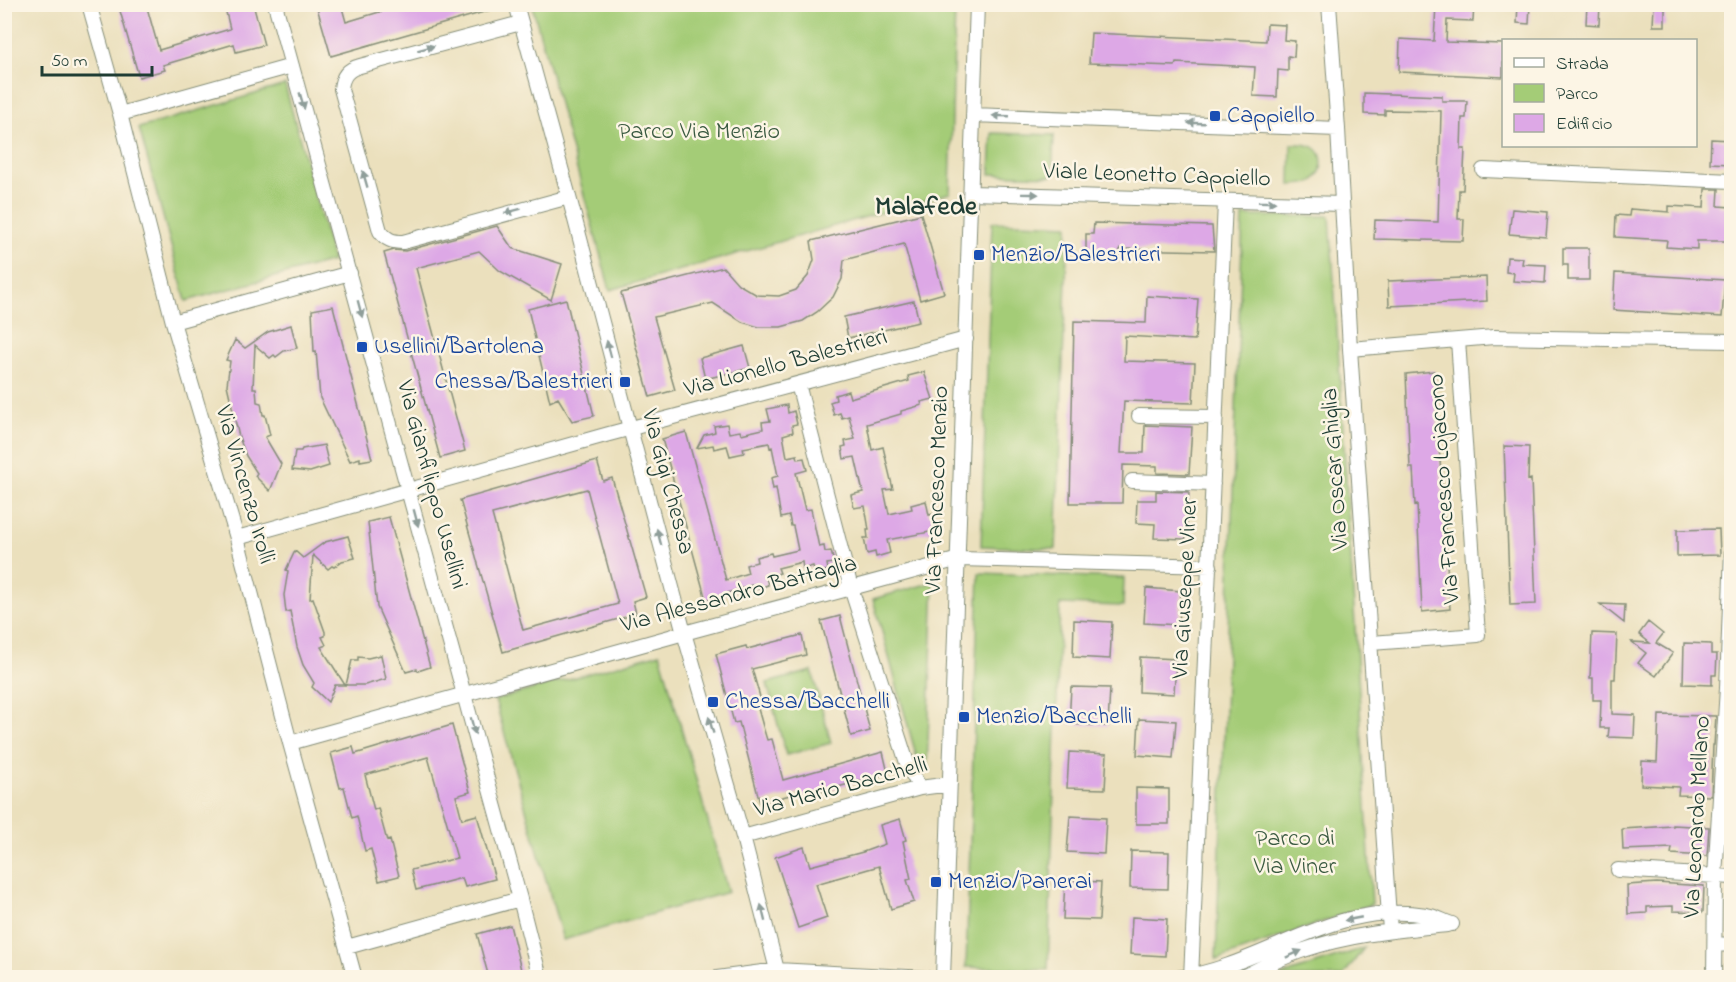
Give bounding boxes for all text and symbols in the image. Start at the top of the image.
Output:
scale bar [42,39,152,77]
legend [1502,39,1697,147]
one-way arrow [417,43,435,52]
text: 50 m [51,49,88,75]
text: Strada [1556,52,1609,78]
text: Parco [1556,82,1598,108]
one-way arrow [298,93,307,111]
place label: Cappiello [1227,99,1315,134]
marker: Cappiello [1208,109,1222,123]
one-way arrow [992,111,1011,121]
text: Edificio [1556,112,1612,138]
park label: Parco Via Menzio [618,115,780,150]
one-way arrow [1187,119,1206,128]
street label: Viale Leonetto Cappiello [1042,155,1271,197]
one-way arrow [360,170,369,188]
district label: Malafede [875,188,978,227]
one-way arrow [1020,189,1039,199]
one-way arrow [1257,198,1276,207]
one-way arrow [503,207,522,217]
place label: Menzio/Balestrieri [991,238,1161,273]
marker: Menzio/Balestrieri [972,248,986,262]
one-way arrow [356,301,365,319]
street label: Via Lionello Balestrieri [680,320,891,408]
place label: Usellini/Bartolena [374,330,544,365]
marker: Usellini/Bartolena [355,340,369,354]
one-way arrow [604,340,613,358]
place label: Chessa/Balestrieri [434,365,613,400]
street label: Via Francesco Lojacono [1420,373,1471,606]
marker: Chessa/Balestrieri [618,375,632,389]
street label: Via Gianfilippo Usellini [386,376,476,593]
street label: Via Francesco Menzio [917,385,959,596]
street label: Via Oscar Ghiglia [1313,387,1359,552]
street label: Via Vincenzo Irolli [204,401,283,568]
street label: Via Gigi Chessa [631,405,703,558]
street label: Via Giuseppe Viner [1164,496,1208,681]
one-way arrow [412,509,422,527]
one-way arrow [653,528,663,546]
street label: Via Alessandro Battaglia [616,547,861,644]
place label: Chessa/Bacchelli [725,685,890,720]
marker: Chessa/Bacchelli [706,695,720,709]
place label: Menzio/Bacchelli [976,700,1132,735]
marker: Menzio/Bacchelli [957,710,971,724]
street label: Via Leonardo Mellano [1675,715,1721,920]
one-way arrow [706,716,715,734]
one-way arrow [469,718,478,736]
street label: Via Mario Bacchelli [749,748,932,828]
park label: Parco di Via Viner [1253,822,1337,885]
place label: Menzio/Panerai [948,865,1092,900]
marker: Menzio/Panerai [929,875,943,889]
one-way arrow [757,904,767,922]
one-way arrow [1344,915,1363,924]
one-way arrow [1285,949,1303,959]

